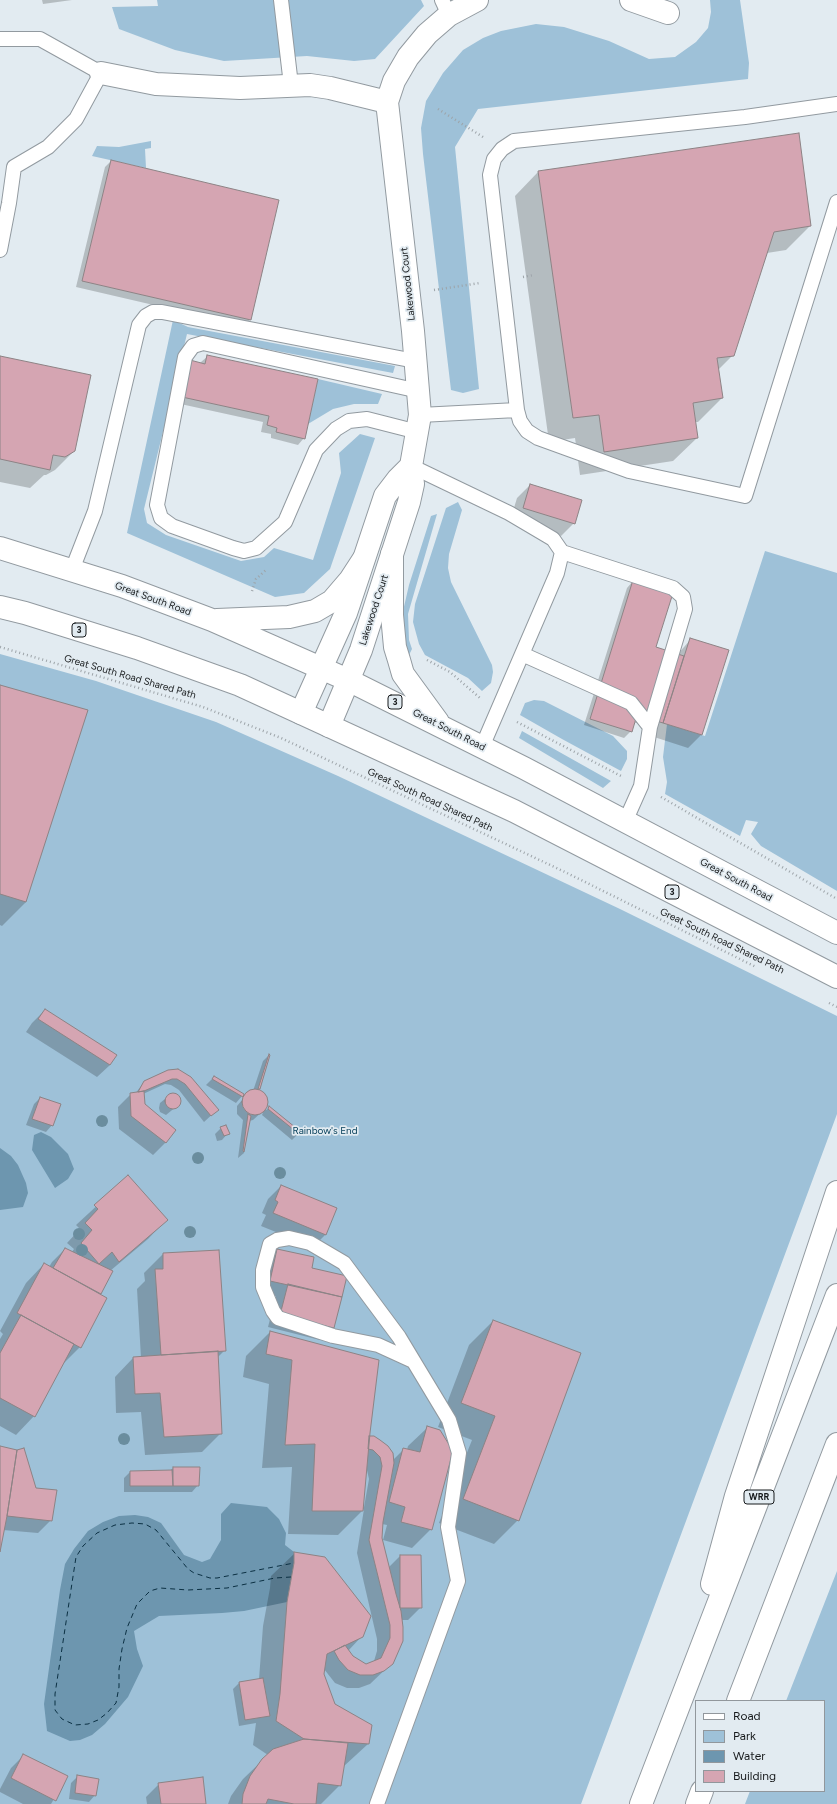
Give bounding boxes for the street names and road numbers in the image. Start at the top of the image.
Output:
street label: Lakewood Court [398,247,418,321]
street label: Lakewood Court [357,573,391,647]
street label: Great South Road [113,580,193,618]
road number: 3 [72,623,86,637]
street label: Great South Road Shared Path [63,652,197,702]
road number: 3 [388,695,402,709]
street label: Great South Road [411,706,487,754]
street label: Great South Road Shared Path [365,766,495,834]
street label: Great South Road [698,856,774,904]
road number: 3 [665,885,679,899]
street label: Great South Road Shared Path [658,906,786,976]
road number: WRR [744,1490,774,1504]

